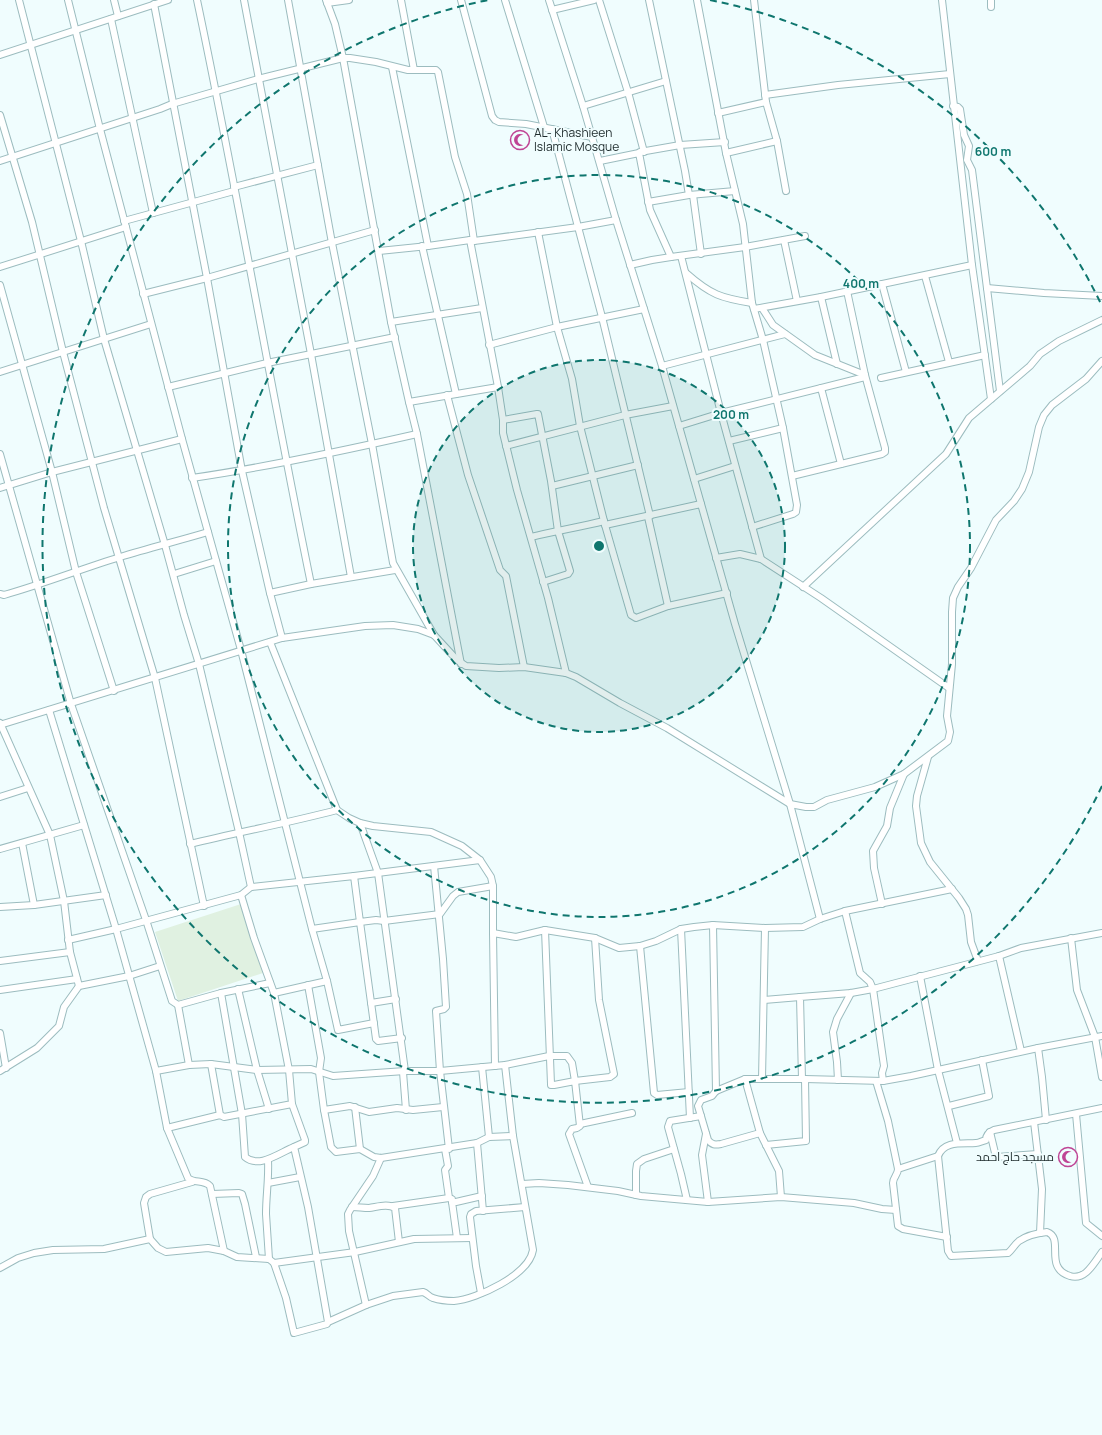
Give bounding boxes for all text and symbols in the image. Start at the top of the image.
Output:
place label: AL- Khashieen Islamic Mosque [534,124,619,155]
mosque icon: AL- Khashieen Islamic Mosque [509,129,531,151]
text: 600 m [975,143,1011,160]
text: 400 m [843,275,879,292]
text: 200 m [713,406,749,423]
centre of rings [592,539,606,553]
mosque icon: مسجد حاج احمد [1057,1146,1079,1168]
place label: مسجد حاج احمد [976,1148,1054,1165]

